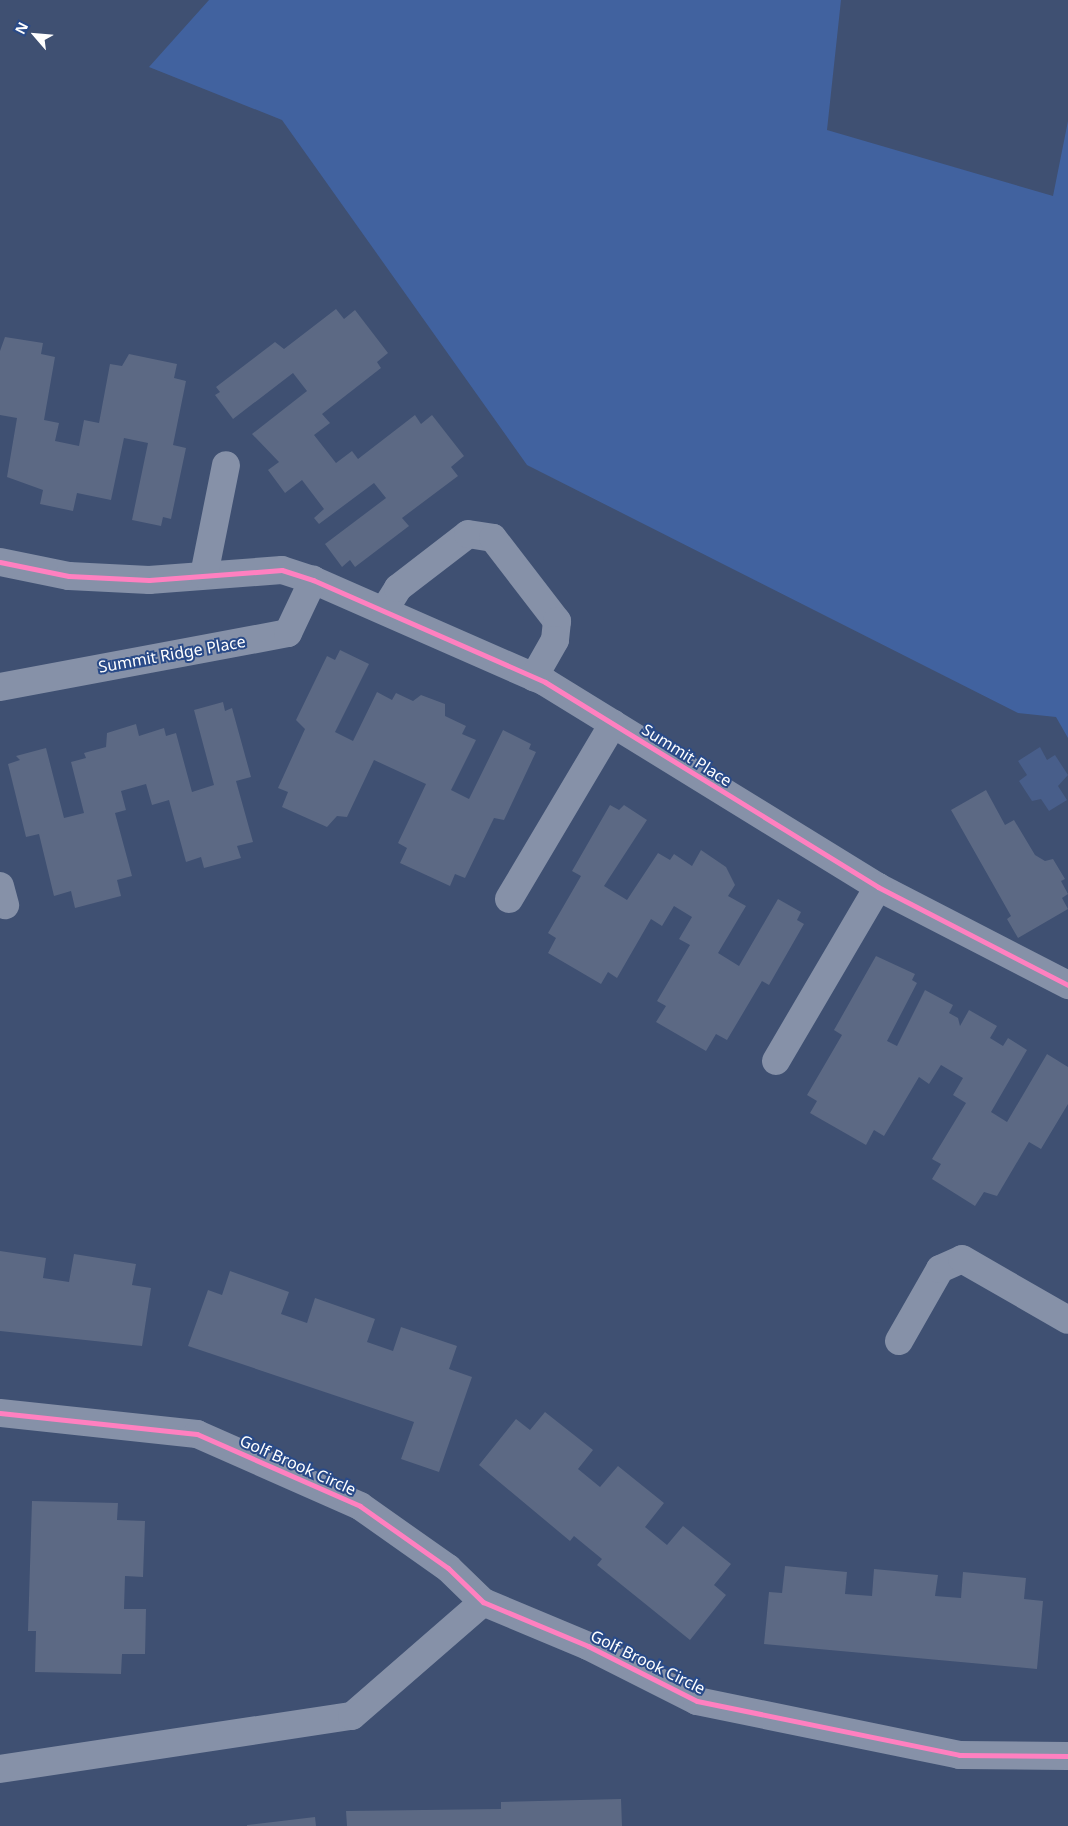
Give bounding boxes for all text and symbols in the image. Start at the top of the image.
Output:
north arrow [10,10,60,60]
text: N [10,19,32,37]
street label: Summit Ridge Place [97,632,247,676]
street label: Summit Place [639,720,735,790]
street label: Golf Brook Circle [237,1431,359,1499]
street label: Golf Brook Circle [588,1626,708,1698]

